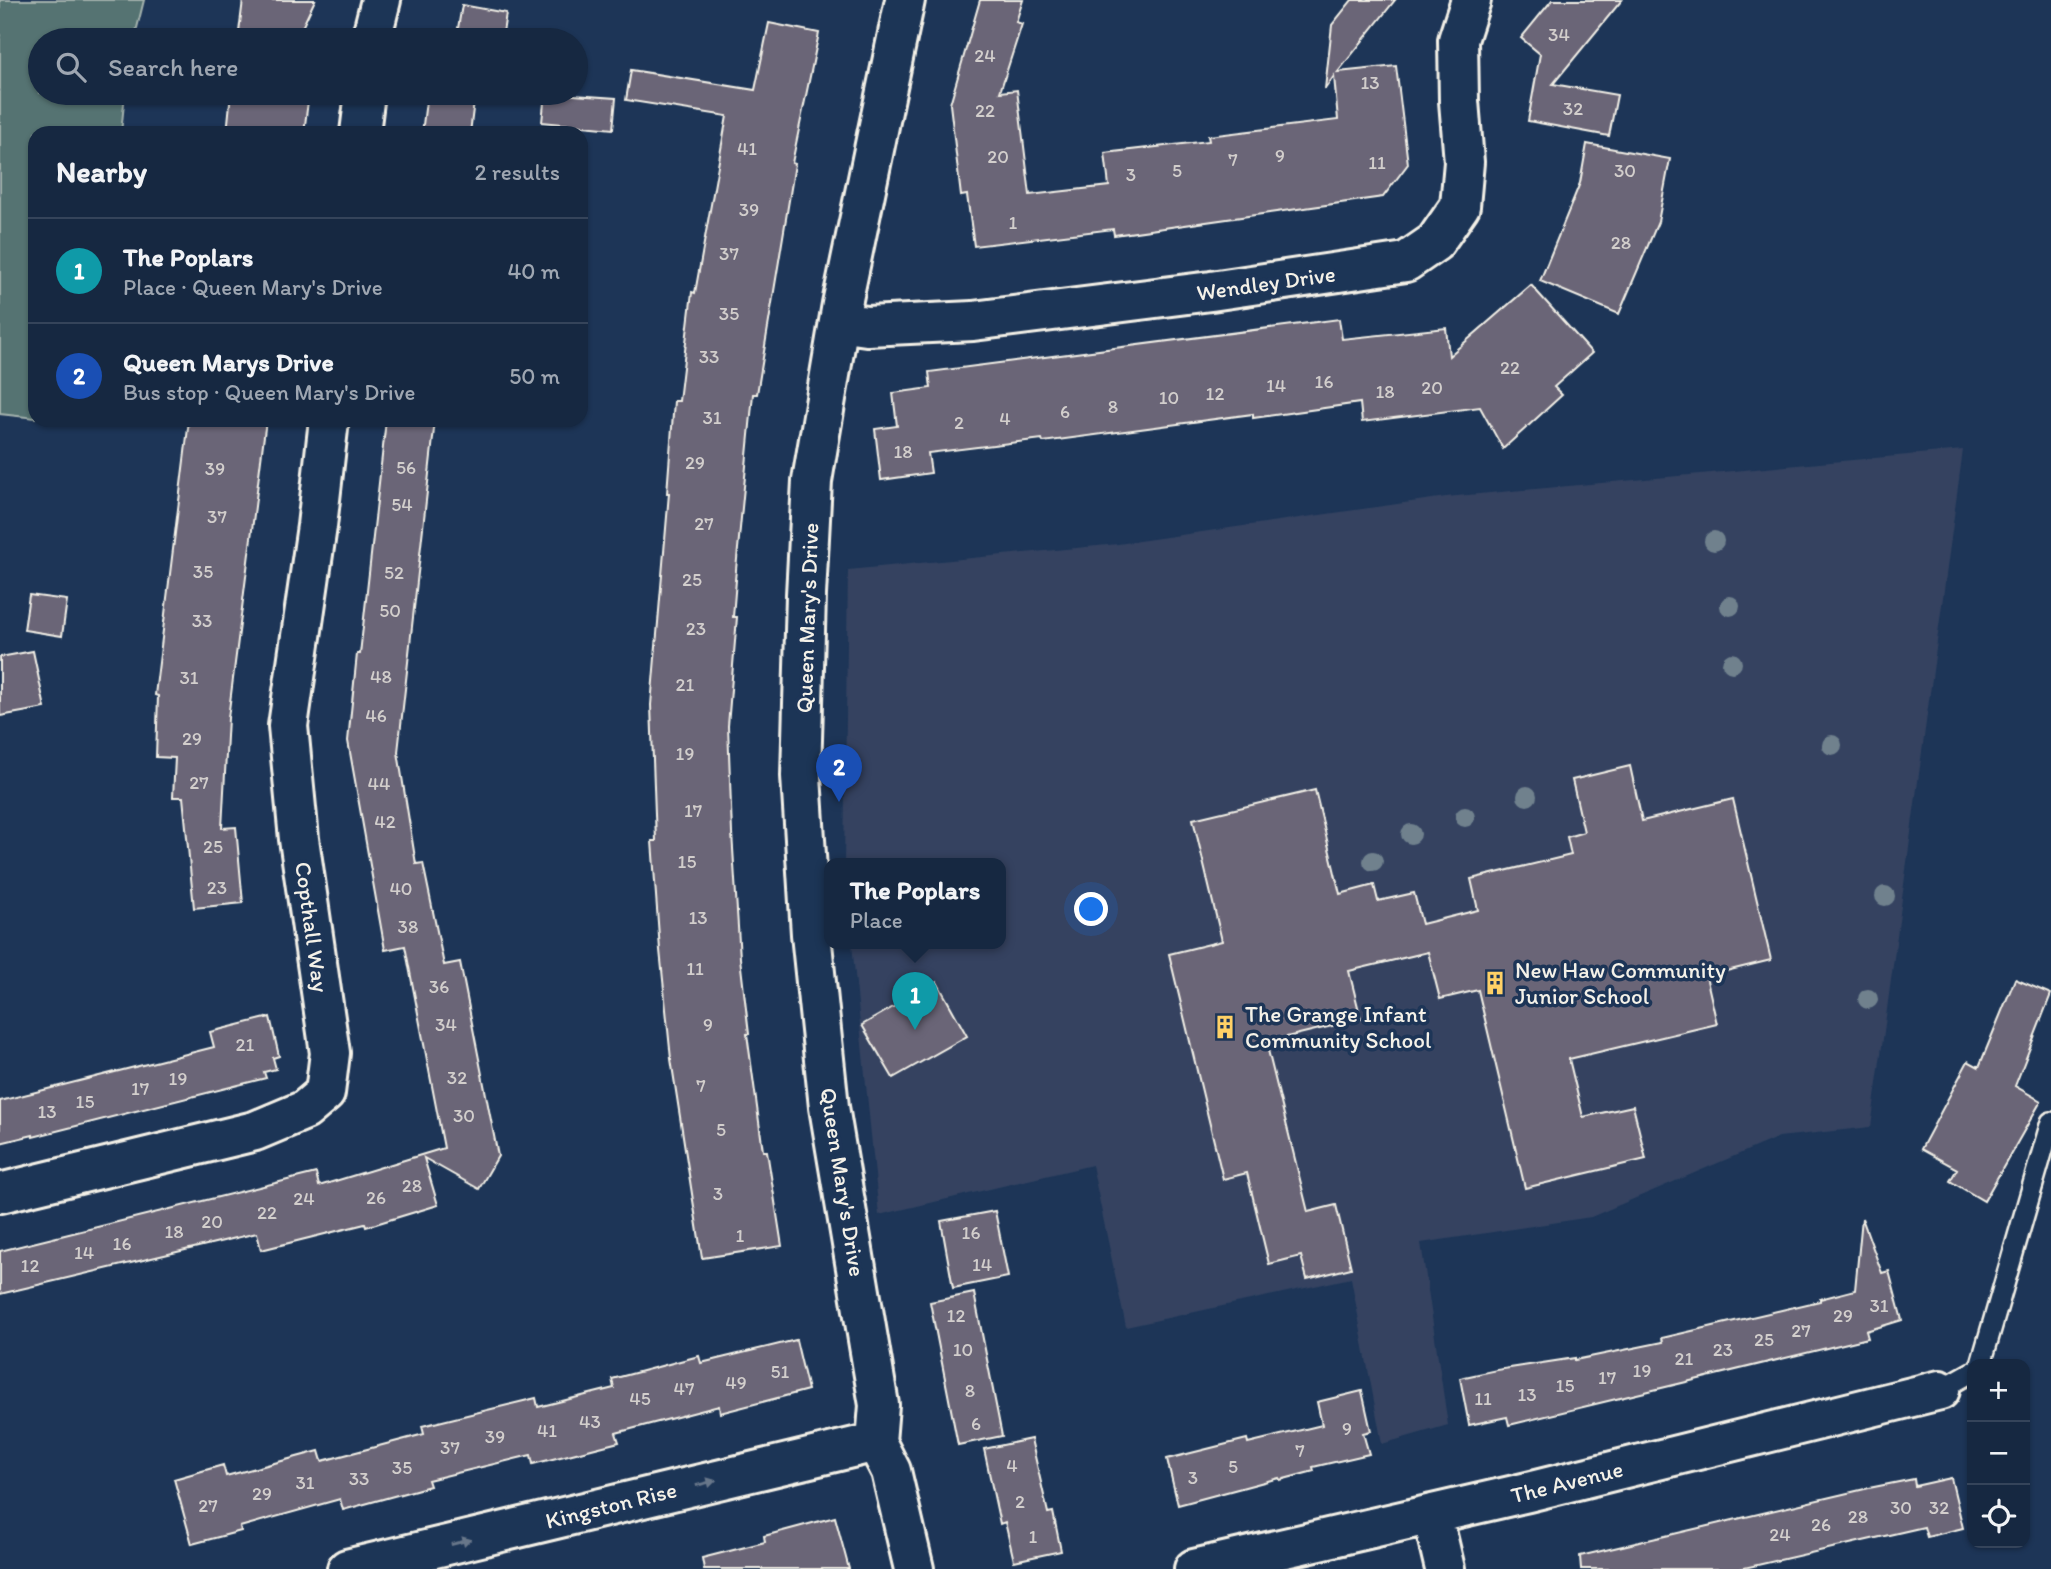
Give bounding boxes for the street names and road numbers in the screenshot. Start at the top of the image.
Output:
street label: Wendley Drive [1195,259,1337,307]
street label: Queen Mary's Drive [790,522,824,714]
street label: Copthall Way [289,860,335,994]
street label: Queen Mary's Drive [814,1086,872,1278]
street label: The Avenue [1508,1455,1626,1509]
street label: Kingston Rise [542,1475,680,1535]

